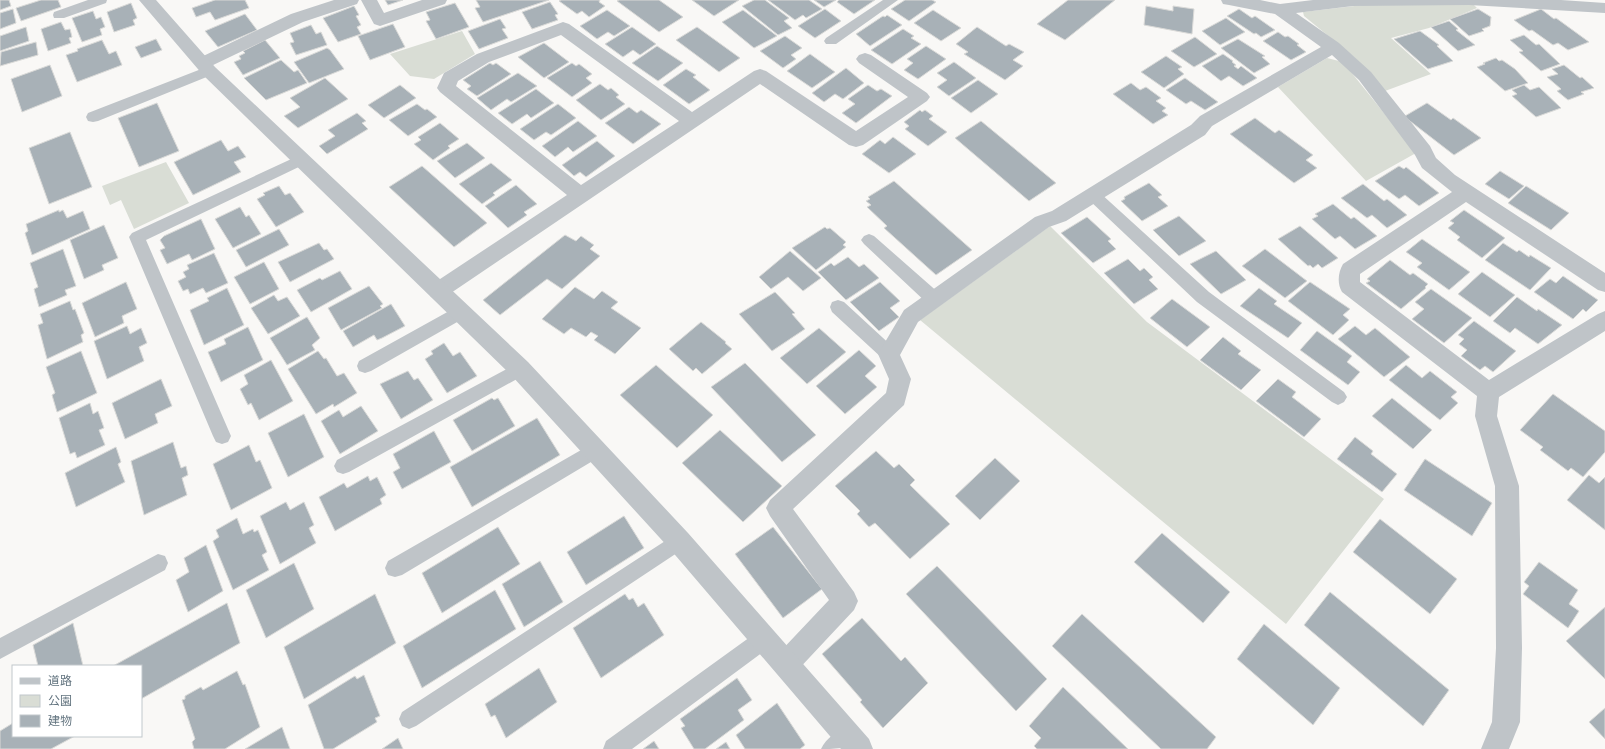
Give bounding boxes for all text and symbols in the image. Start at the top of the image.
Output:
legend [12,665,142,737]
text: 道路 [48,674,72,688]
text: 公園 [48,694,72,708]
text: 建物 [48,714,72,728]

